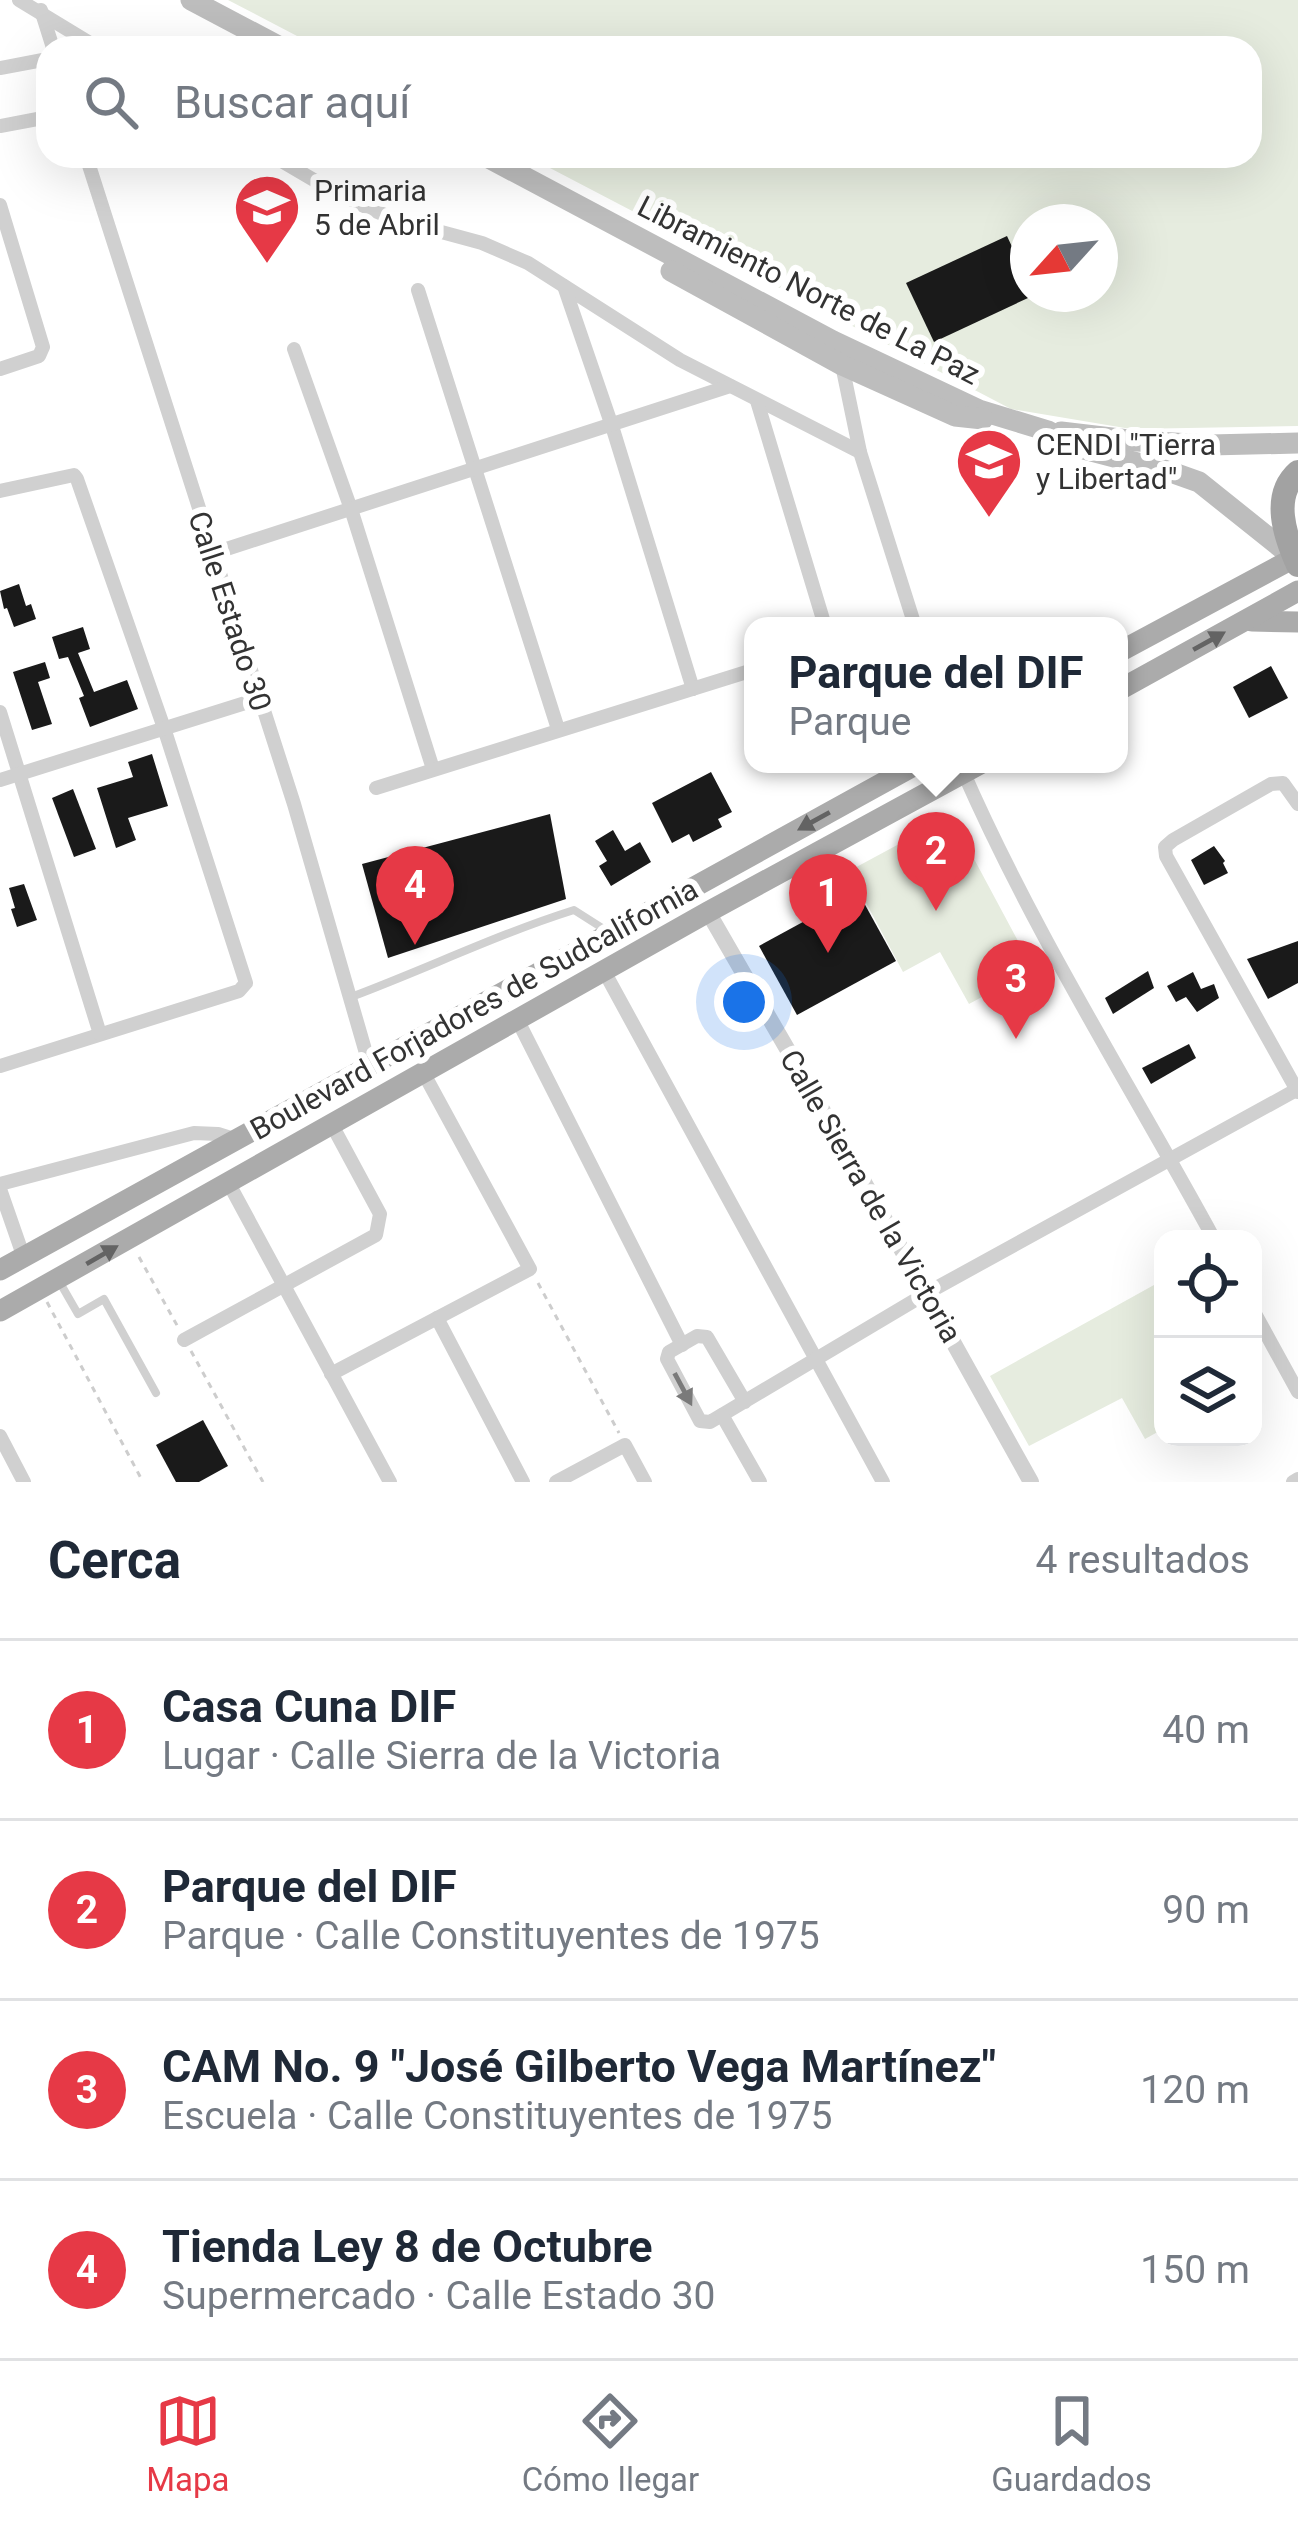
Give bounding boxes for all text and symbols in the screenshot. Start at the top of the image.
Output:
search box [36,36,1262,168]
icon: search [78,69,144,135]
text: Buscar aquí [174,76,411,129]
school or university icon: Primaria 5 de Abril [232,172,302,266]
place label: Primaria 5 de Abril [314,173,440,242]
street label: Libramiento Norte de La Paz [632,188,986,392]
north arrow [1010,204,1118,312]
school or university icon: CENDI "Tierra y Libertad" [954,426,1024,520]
place label: CENDI "Tierra y Libertad" [1036,427,1216,496]
street label: Calle Estado 30 [181,507,279,715]
popup [744,617,1128,773]
one-way arrow [1191,631,1226,652]
text: Parque del DIF [789,646,1083,699]
text: Parque [789,699,911,745]
one-way arrow [797,810,832,831]
pin: 2 [897,812,975,911]
pin: 4 [376,846,454,945]
pin: 1 [789,854,867,953]
street label: Boulevard Forjadores de Sudcalifornia [244,871,704,1147]
pin: 3 [977,940,1055,1039]
your location [714,972,774,1032]
street label: Calle Sierra de la Victoria [773,1043,969,1349]
map controls [1154,1230,1262,1446]
button: locate [1154,1230,1262,1338]
one-way arrow [86,1245,119,1266]
button: layers [1154,1338,1262,1446]
one-way arrow [672,1372,693,1407]
text: Cerca [48,1531,181,1590]
text: 4 resultados [1035,1537,1250,1583]
text: Casa Cuna DIF [162,1680,456,1733]
text: 1 [76,1707,98,1753]
text: 40 m [1162,1707,1250,1753]
text: Lugar · Calle Sierra de la Victoria [162,1733,721,1779]
text: Parque del DIF [162,1860,457,1913]
text: 2 [76,1887,98,1933]
text: 90 m [1162,1887,1250,1933]
text: Parque · Calle Constituyentes de 1975 [162,1913,820,1959]
text: CAM No. 9 "José Gilberto Vega Martínez" [162,2040,996,2093]
text: 3 [76,2067,98,2113]
text: 120 m [1140,2067,1250,2113]
text: Escuela · Calle Constituyentes de 1975 [162,2093,833,2139]
text: Tienda Ley 8 de Octubre [162,2220,653,2273]
text: 4 [76,2247,98,2293]
text: 150 m [1140,2247,1250,2293]
text: Supermercado · Calle Estado 30 [162,2273,716,2319]
tab: Mapa [146,2388,229,2499]
tab: Cómo llegar [522,2388,699,2499]
tab: Guardados [991,2388,1152,2499]

